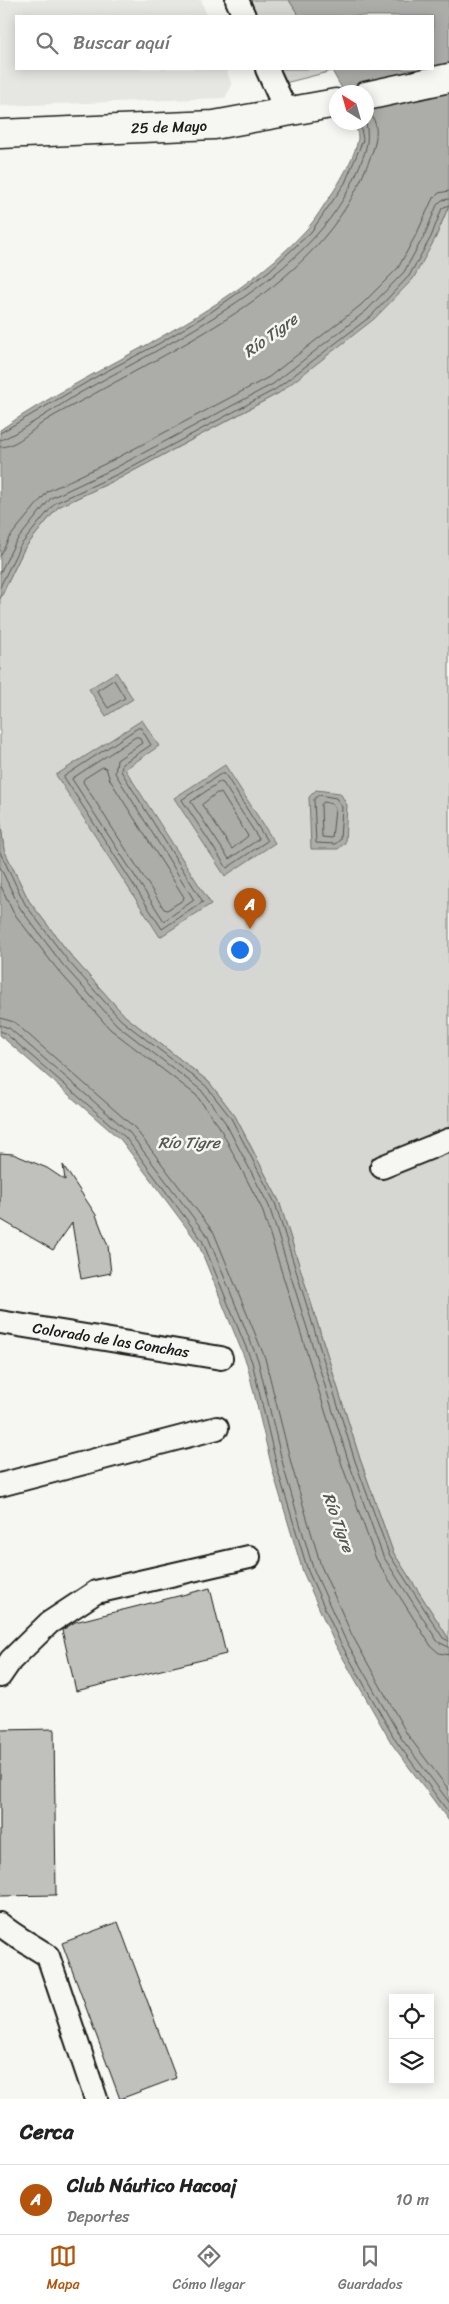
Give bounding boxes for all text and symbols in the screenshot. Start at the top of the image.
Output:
search box [15,15,434,70]
text: Buscar aquí [73,26,170,59]
icon: search [33,29,61,57]
north arrow [329,85,374,130]
street label: 25 de Mayo [130,113,208,141]
water label: Río Tigre [237,304,306,365]
pin: A [234,888,266,929]
your location [227,937,253,963]
water label: Río Tigre [158,1128,222,1157]
street label: Colorado de las Conchas [31,1315,191,1365]
water label: Río Tigre [314,1488,363,1558]
map controls [389,1994,434,2084]
button: locate [389,1994,434,2039]
button: layers [389,2039,434,2084]
text: Cerca [20,2113,74,2151]
text: Club Náutico Hacoaj [67,2169,237,2202]
text: A [31,2185,41,2214]
text: 10 m [396,2185,429,2214]
text: Deportes [67,2202,129,2231]
tab: Mapa [47,2242,79,2297]
tab: Cómo llegar [173,2242,245,2297]
tab: Guardados [338,2242,402,2297]

